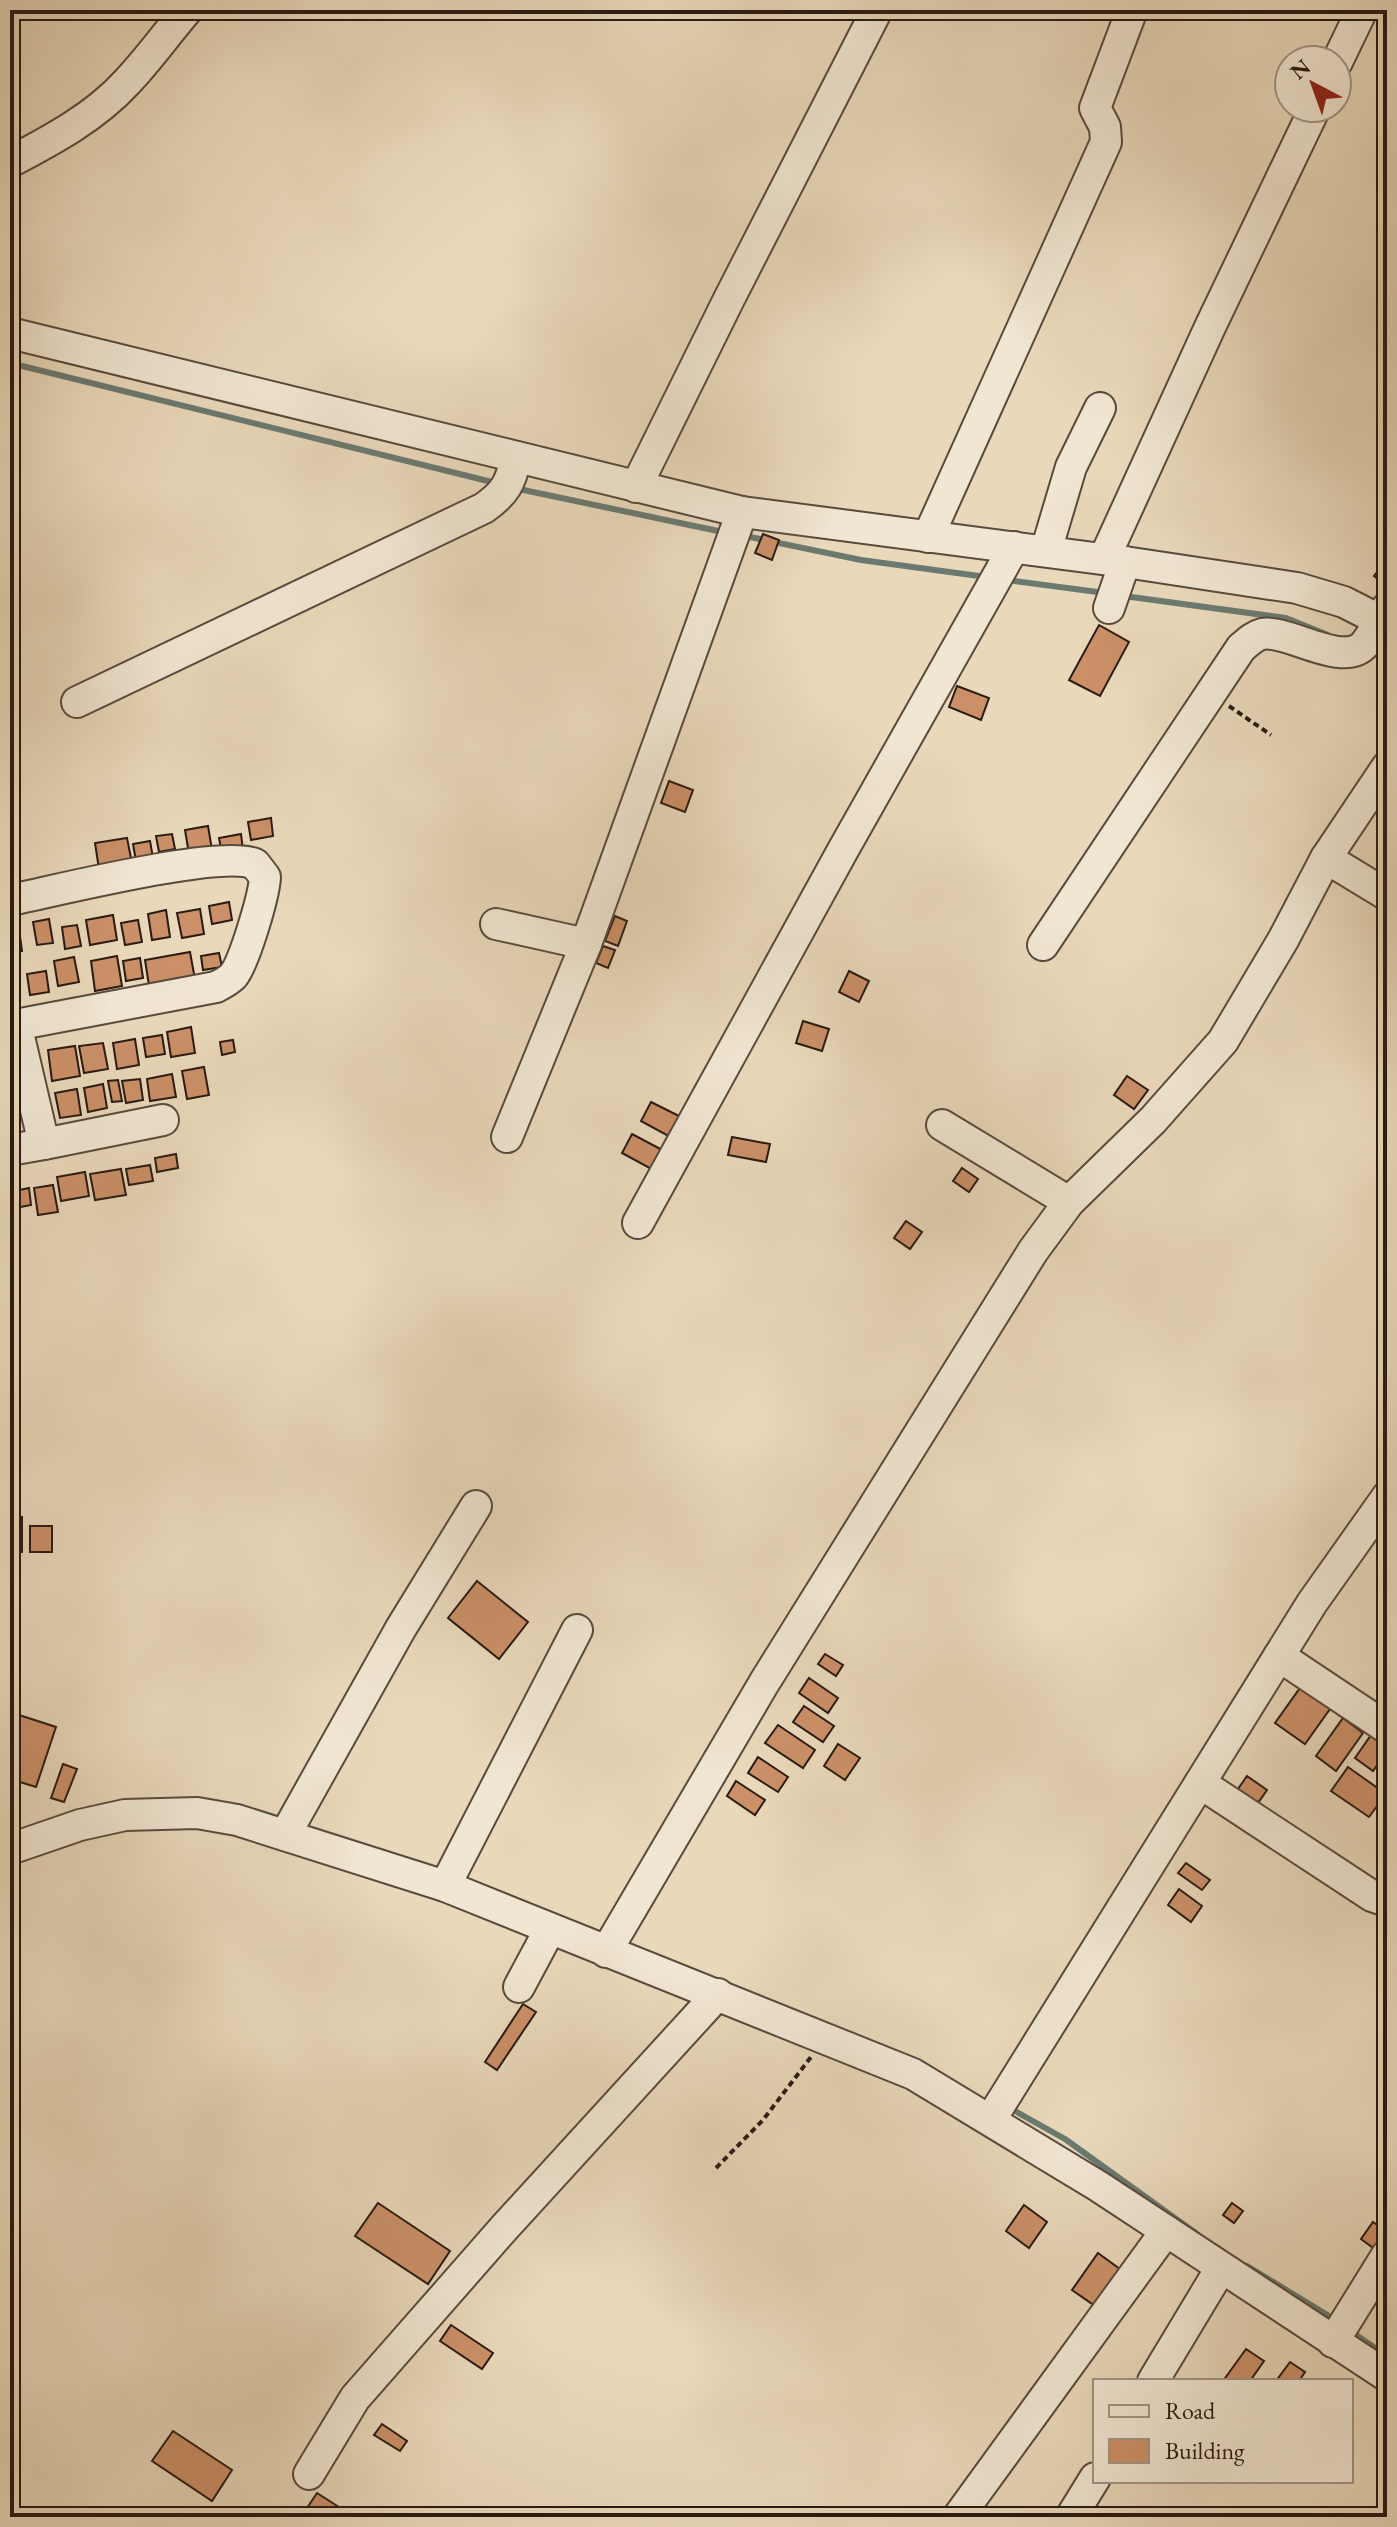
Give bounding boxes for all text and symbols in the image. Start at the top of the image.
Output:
north arrow [1273,44,1353,124]
text: N [1284,52,1317,86]
legend [1093,2379,1353,2483]
text: Road [1165,2395,1216,2426]
text: Building [1165,2435,1245,2466]

